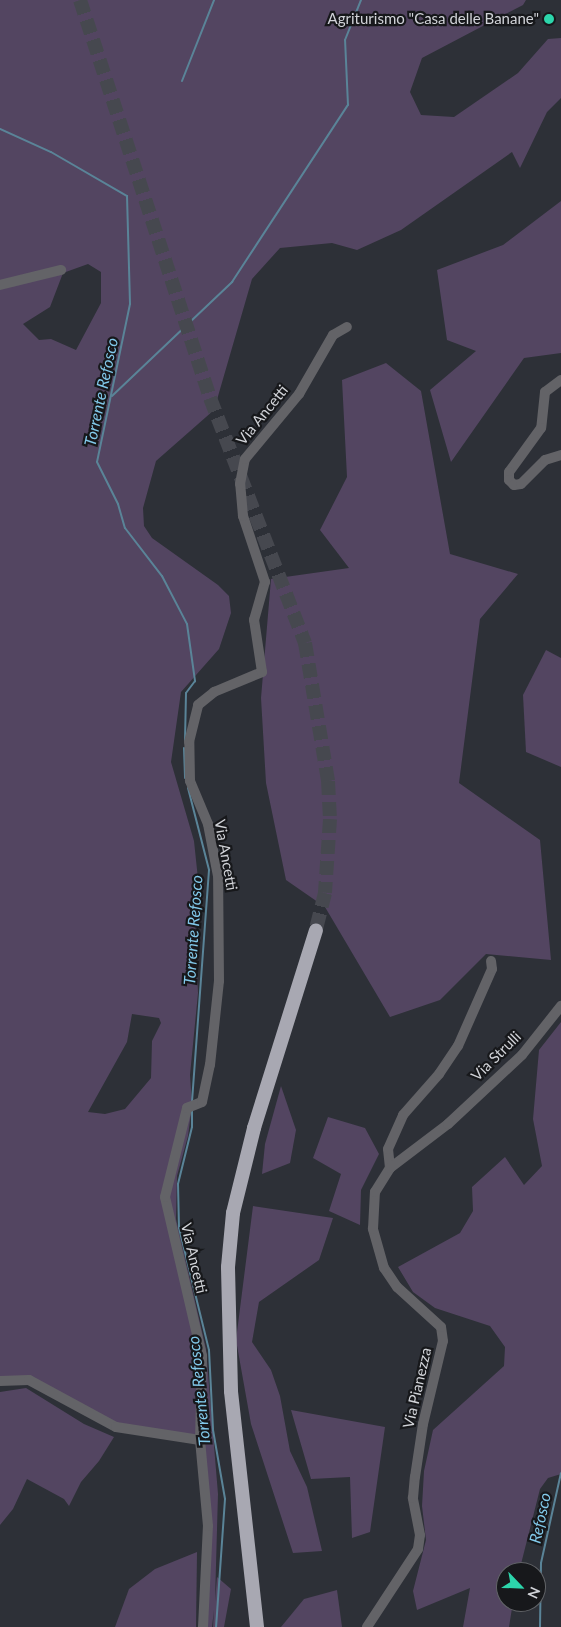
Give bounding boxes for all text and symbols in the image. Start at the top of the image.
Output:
place label: Agriturismo "Casa delle Banane" [328,10,539,28]
marker: Agriturismo "Casa delle Banane" [543,13,555,25]
water label: Torrente Refosco [80,336,122,448]
street label: Via Ancetti [232,381,292,449]
street label: Via Ancetti [211,818,241,892]
water label: Torrente Refosco [180,874,206,986]
street label: Via Strulli [467,1027,525,1085]
street label: Via Ancetti [177,1221,211,1295]
water label: Torrente Refosco [184,1335,214,1447]
street label: Via Pianezza [399,1346,435,1430]
water label: Refosco [525,1491,555,1545]
north arrow [496,1562,546,1612]
text: N [524,1585,544,1601]

